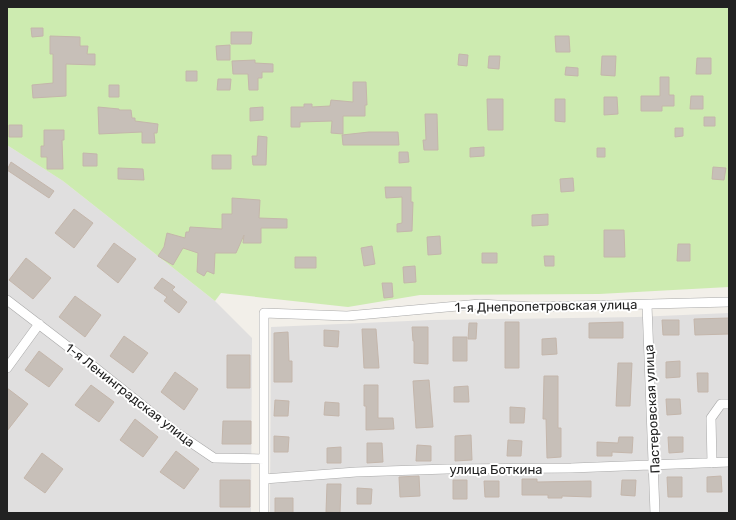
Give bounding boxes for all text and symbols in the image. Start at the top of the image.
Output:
street label: 1-я Днепропетровская улица [455,297,637,315]
street label: 1-я Ленинградская улица [62,340,198,450]
street label: Пастеровская улица [641,344,663,474]
street label: улица Боткина [450,462,543,477]

